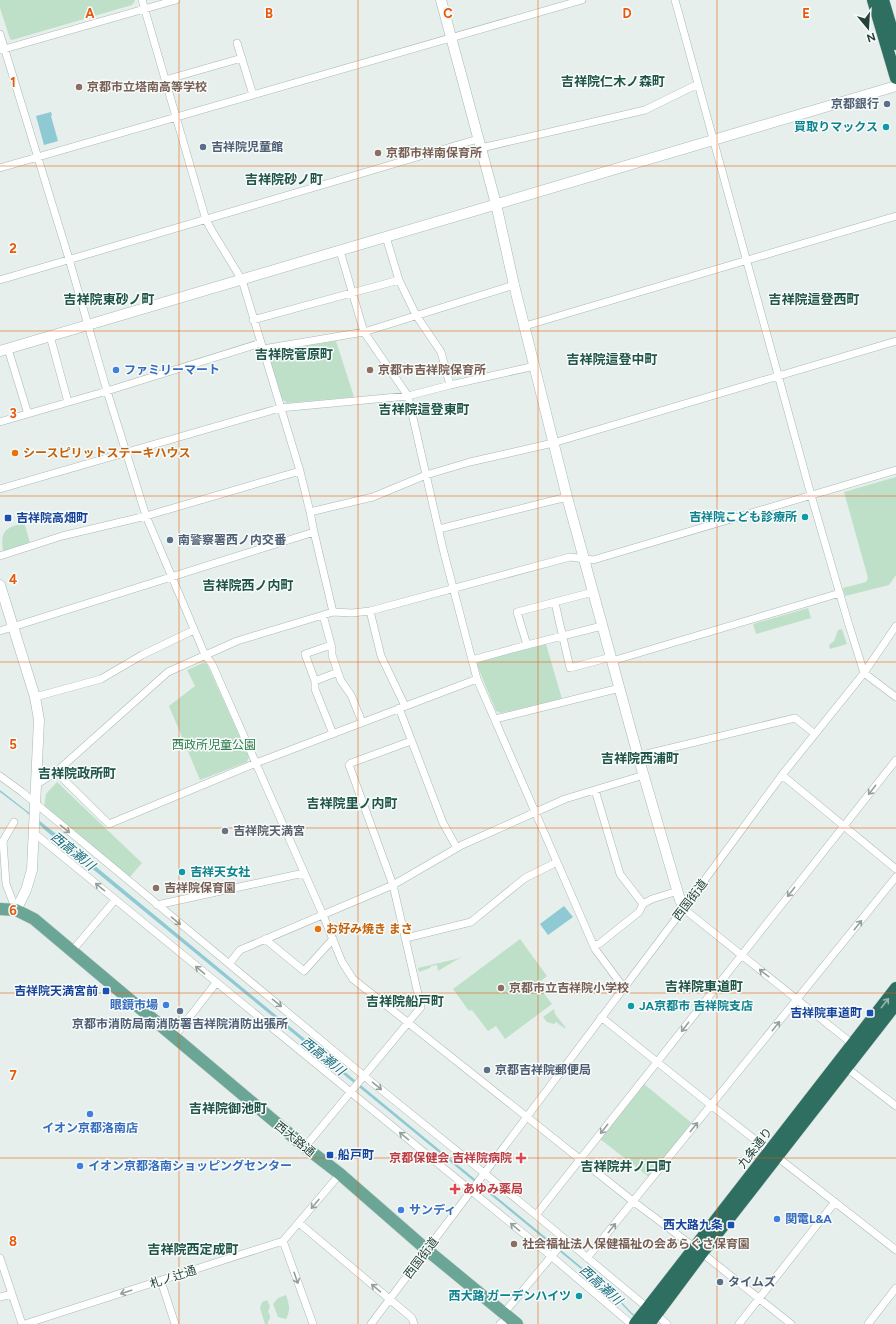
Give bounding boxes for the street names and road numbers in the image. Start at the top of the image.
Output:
street label: 西国街道 [670,877,710,923]
street label: 西大路通 [272,1118,318,1160]
street label: 九条通り [735,1125,775,1171]
street label: 西国街道 [401,1235,441,1281]
street label: 札ノ辻通 [148,1263,198,1291]

